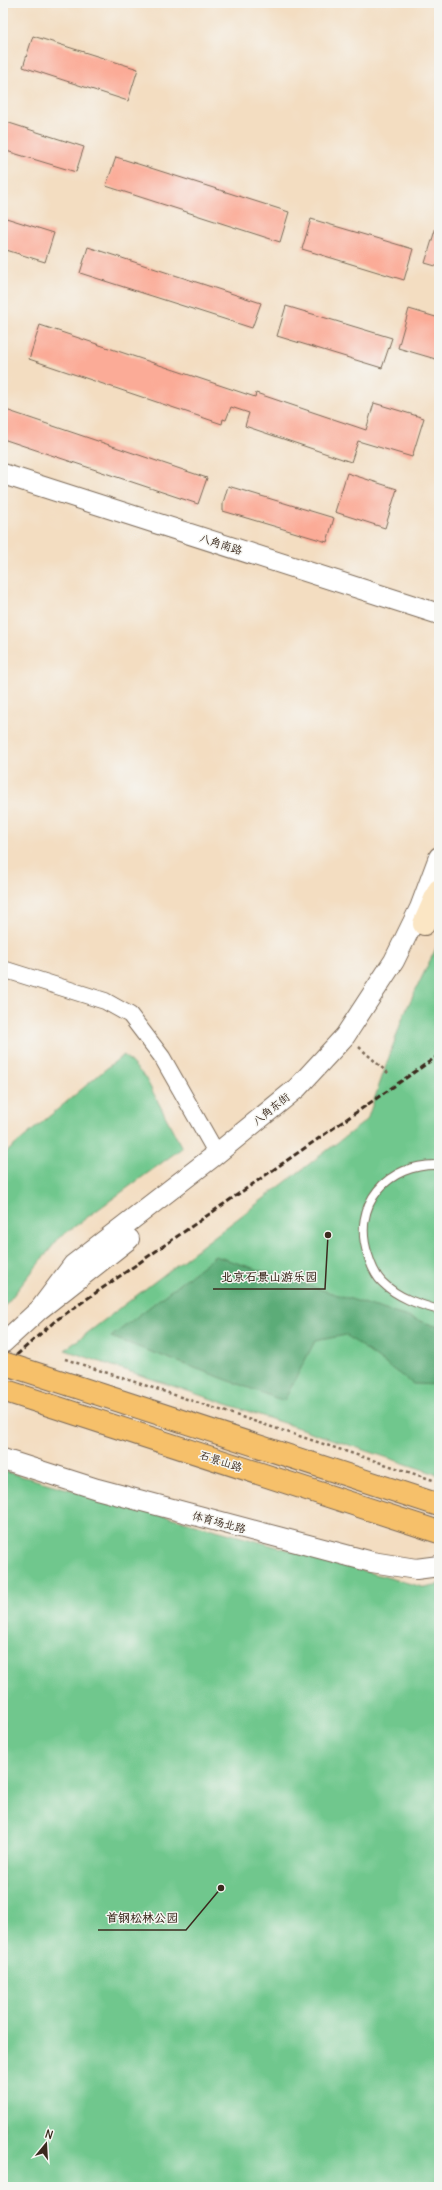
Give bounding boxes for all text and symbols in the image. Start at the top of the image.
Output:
street label: 八角南路 [198,531,244,557]
street label: 八角东街 [249,1089,293,1128]
callout: 北京石景山游乐园 [213,1265,325,1289]
text: 北京石景山游乐园 [221,1269,317,1284]
street label: 石景山路 [198,1448,244,1474]
street label: 体育场北路 [191,1508,247,1536]
callout: 首钢松林公园 [98,1906,186,1930]
text: 首钢松林公园 [106,1910,178,1925]
north arrow [26,2124,66,2164]
text: N [43,2127,55,2142]

